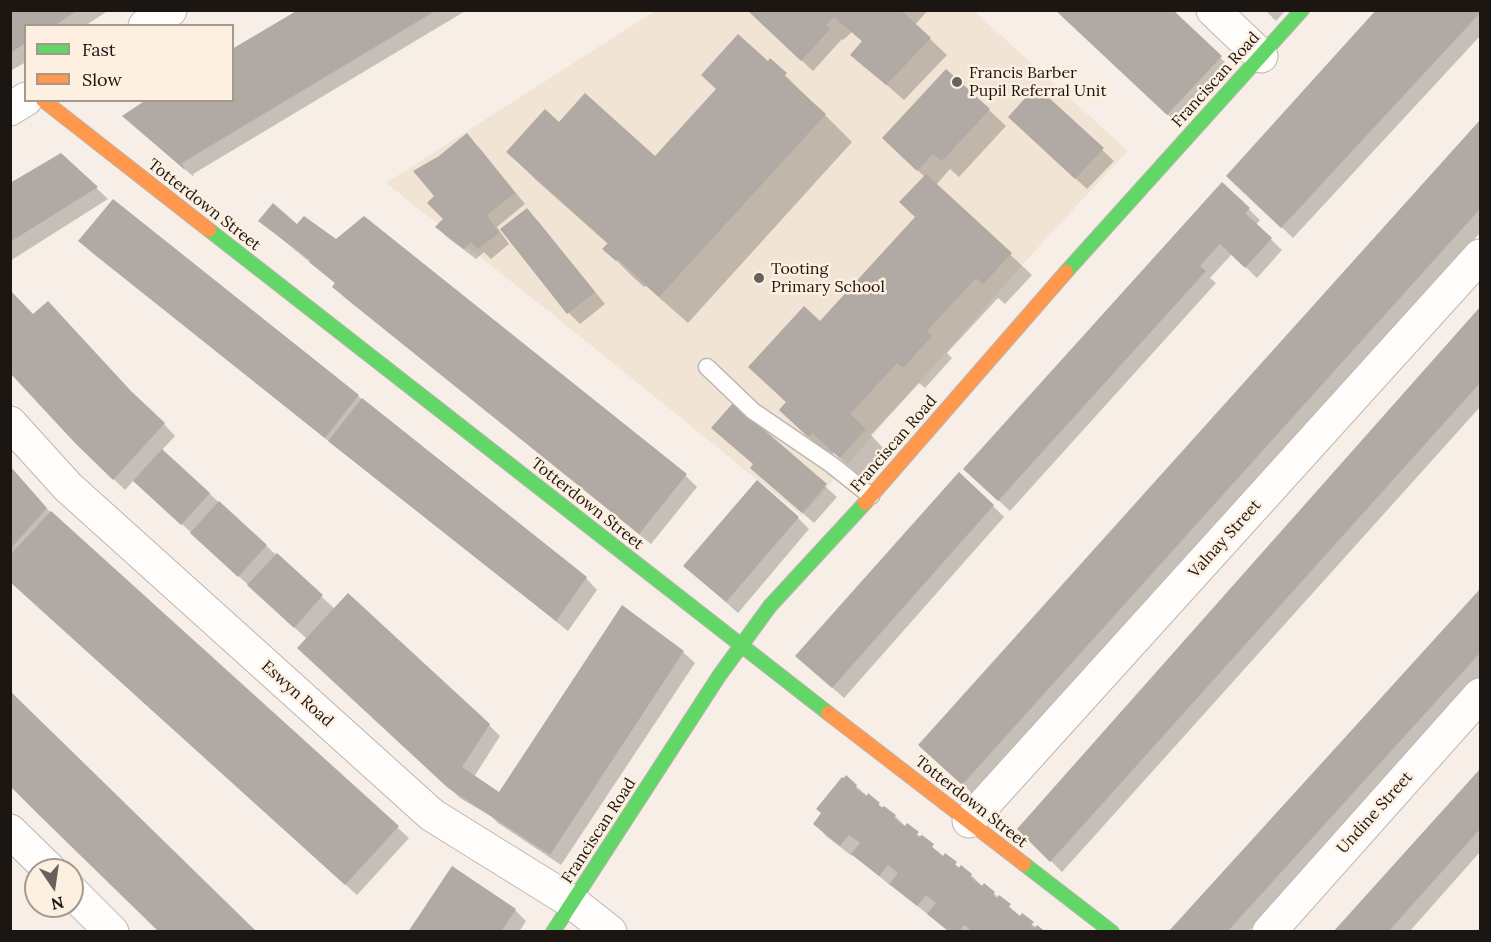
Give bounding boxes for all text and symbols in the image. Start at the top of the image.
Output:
legend [24,24,234,102]
street label: Franciscan Road [1168,28,1264,132]
text: Fast [82,38,116,61]
place label: Francis Barber Pupil Referral Unit [969,63,1107,101]
text: Slow [82,68,122,91]
marker: Francis Barber Pupil Referral Unit [950,75,964,89]
street label: Totterdown Street [144,155,264,255]
place label: Tooting Primary School [771,259,885,297]
marker: Tooting Primary School [752,271,766,285]
street label: Franciscan Road [847,392,941,496]
street label: Totterdown Street [527,454,647,554]
street label: Valnay Street [1185,496,1265,582]
street label: Eswyn Road [257,657,337,731]
street label: Totterdown Street [911,752,1031,852]
street label: Undine Street [1333,768,1417,858]
street label: Franciscan Road [558,775,640,887]
north arrow [24,858,84,918]
text: N [49,892,66,915]

